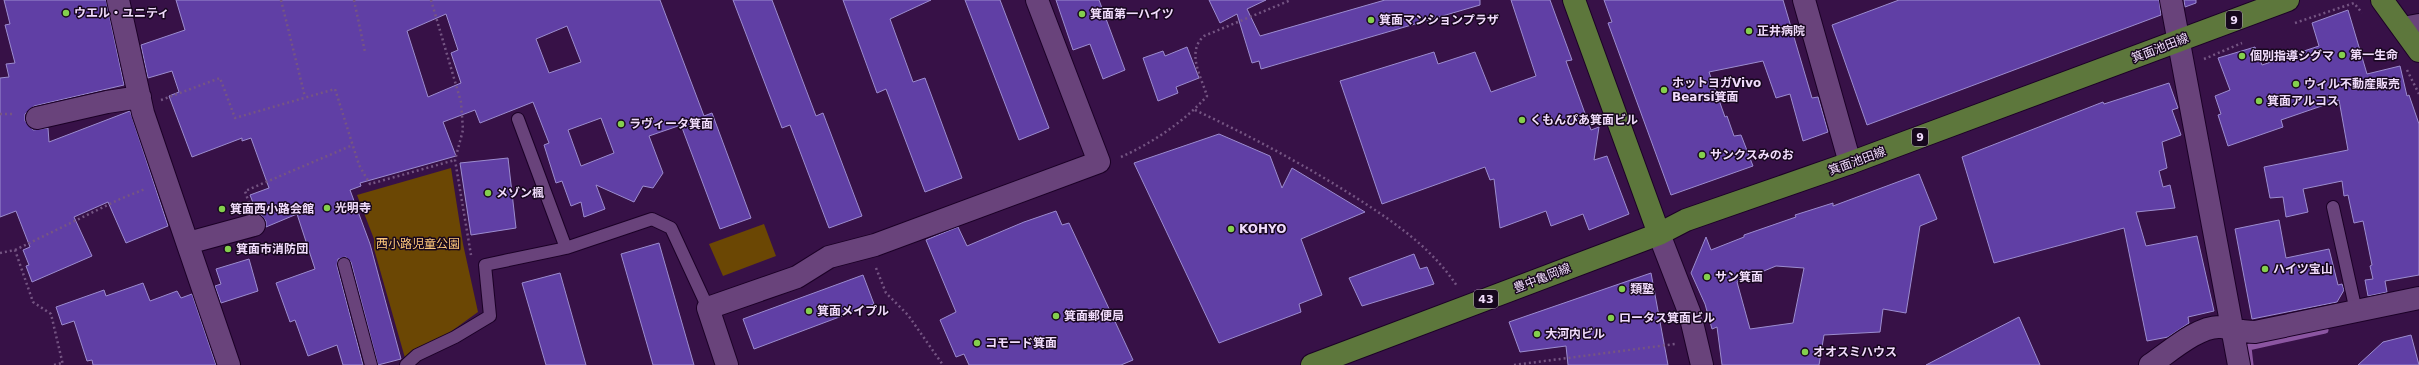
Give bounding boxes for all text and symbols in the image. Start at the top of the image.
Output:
place label: ウエル・ユニティ [74,6,169,20]
place label: 箕面第一ハイツ [1090,7,1174,21]
marker: ウエル・ユニティ [61,8,71,18]
marker: 箕面第一ハイツ [1077,9,1087,19]
road number: 9 [2226,11,2242,29]
place label: 箕面マンションプラザ [1379,13,1499,27]
marker: 箕面マンションプラザ [1366,15,1376,25]
place label: 正井病院 [1757,24,1805,38]
marker: 正井病院 [1744,26,1754,36]
street label: 箕面池田線 [2129,31,2191,65]
place label: 第一生命 [2350,48,2398,62]
place label: 個別指導シグマ [2250,49,2334,63]
marker: 第一生命 [2337,50,2347,60]
marker: 個別指導シグマ [2237,51,2247,61]
place label: ホットヨガVivo Bearsi箕面 [1672,76,1761,104]
place label: ウィル不動産販売 [2304,77,2400,91]
marker: ウィル不動産販売 [2291,79,2301,89]
marker: ホットヨガVivo Bearsi箕面 [1659,85,1669,95]
place label: 箕面アルコス [2267,94,2339,108]
marker: 箕面アルコス [2254,96,2264,106]
place label: くもんぴあ箕面ビル [1530,113,1638,127]
marker: くもんぴあ箕面ビル [1517,115,1527,125]
place label: ラヴィータ箕面 [629,117,713,131]
marker: ラヴィータ箕面 [616,119,626,129]
road number: 9 [1912,128,1928,146]
street label: 箕面池田線 [1826,144,1888,178]
place label: サンクスみのお [1710,148,1794,162]
marker: サンクスみのお [1697,150,1707,160]
place label: メゾン楓 [496,186,544,200]
marker: メゾン楓 [483,188,493,198]
place label: 光明寺 [335,201,371,215]
place label: 箕面西小路会館 [230,202,314,216]
marker: 光明寺 [322,203,332,213]
marker: 箕面西小路会館 [217,204,227,214]
place label: KOHYO [1239,222,1286,236]
marker: KOHYO [1226,224,1236,234]
park label: 西小路児童公園 [376,237,460,251]
place label: 箕面市消防団 [236,242,308,256]
marker: 箕面市消防団 [223,244,233,254]
street label: 豊中亀岡線 [1511,261,1573,295]
place label: ハイツ宝山 [2273,262,2333,276]
marker: ハイツ宝山 [2260,264,2270,274]
place label: サン箕面 [1715,270,1763,284]
marker: サン箕面 [1702,272,1712,282]
place label: 類塾 [1630,282,1654,296]
marker: 類塾 [1617,284,1627,294]
road number: 43 [1474,290,1498,308]
place label: 箕面メイプル [817,304,889,318]
marker: 箕面メイプル [804,306,814,316]
place label: 箕面郵便局 [1064,309,1124,323]
marker: 箕面郵便局 [1051,311,1061,321]
place label: ロータス箕面ビル [1619,311,1715,325]
marker: ロータス箕面ビル [1606,313,1616,323]
place label: 大河内ビル [1545,327,1605,341]
marker: 大河内ビル [1532,329,1542,339]
place label: コモード箕面 [985,336,1057,350]
marker: コモード箕面 [972,338,982,348]
place label: オオスミハウス [1813,345,1897,359]
marker: オオスミハウス [1800,347,1810,357]

